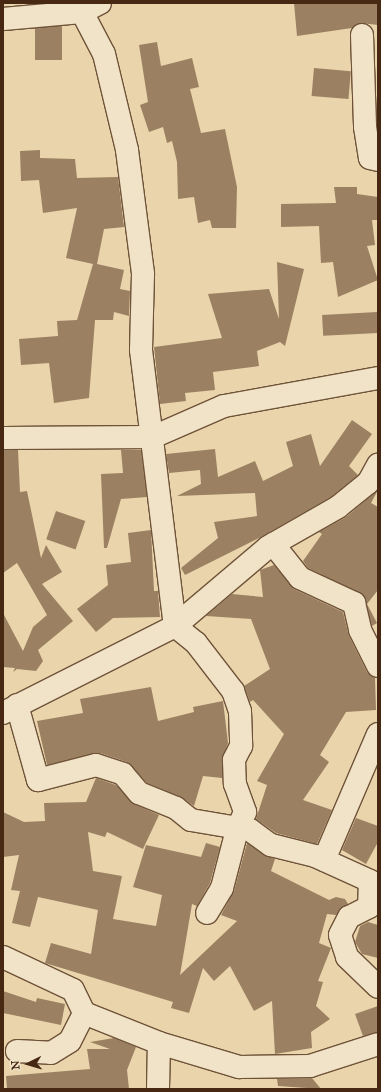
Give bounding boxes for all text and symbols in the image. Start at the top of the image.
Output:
north arrow [8,1044,48,1084]
text: N [9,1060,22,1070]

